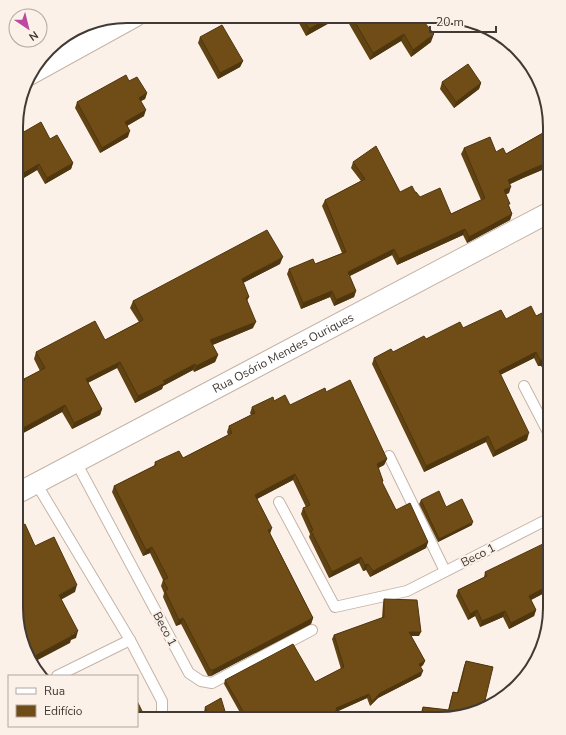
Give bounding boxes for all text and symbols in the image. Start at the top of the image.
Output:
north arrow [8,8,48,48]
scale bar [430,8,496,34]
text: 20 m [436,14,464,30]
text: N [26,27,41,44]
street label: Rua Osório Mendes Ouriques [210,309,357,397]
street label: Beco 1 [458,539,498,571]
street label: Beco 1 [149,609,181,649]
legend [8,675,138,727]
text: Rua [44,683,65,699]
text: Edifício [44,703,83,719]

